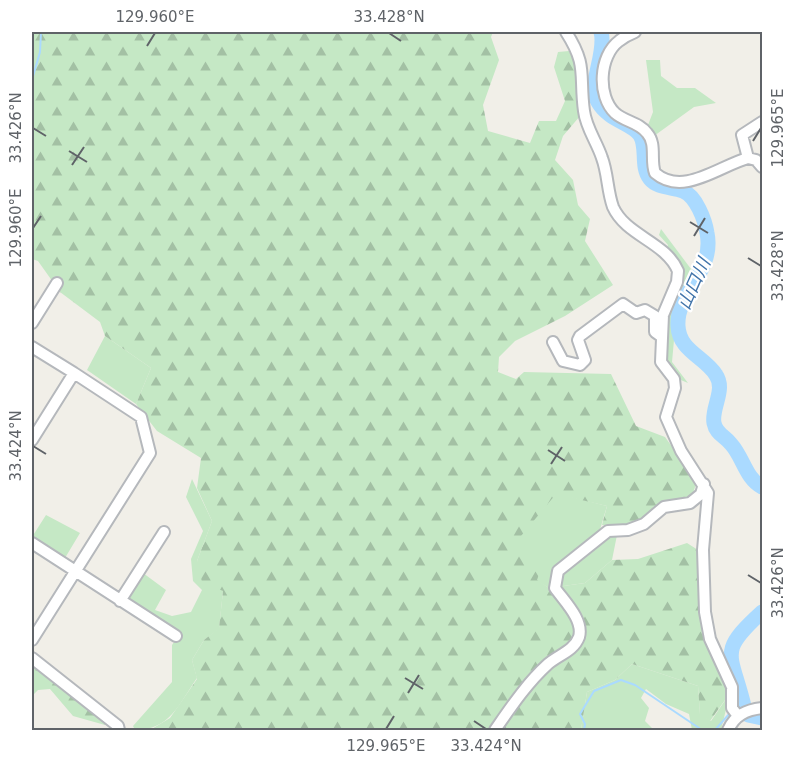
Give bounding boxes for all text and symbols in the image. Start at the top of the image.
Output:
text: 129.960°E [115,8,195,26]
text: 33.428°N [353,8,425,26]
text: 129.965°E [769,88,787,168]
text: 33.426°N [7,92,25,164]
text: 129.960°E [7,188,25,268]
text: 33.428°N [769,230,787,302]
water label: 山口川 [673,253,715,313]
text: 33.424°N [7,410,25,482]
text: 33.426°N [769,547,787,619]
text: 129.965°E [346,737,426,755]
text: 33.424°N [450,737,522,755]

